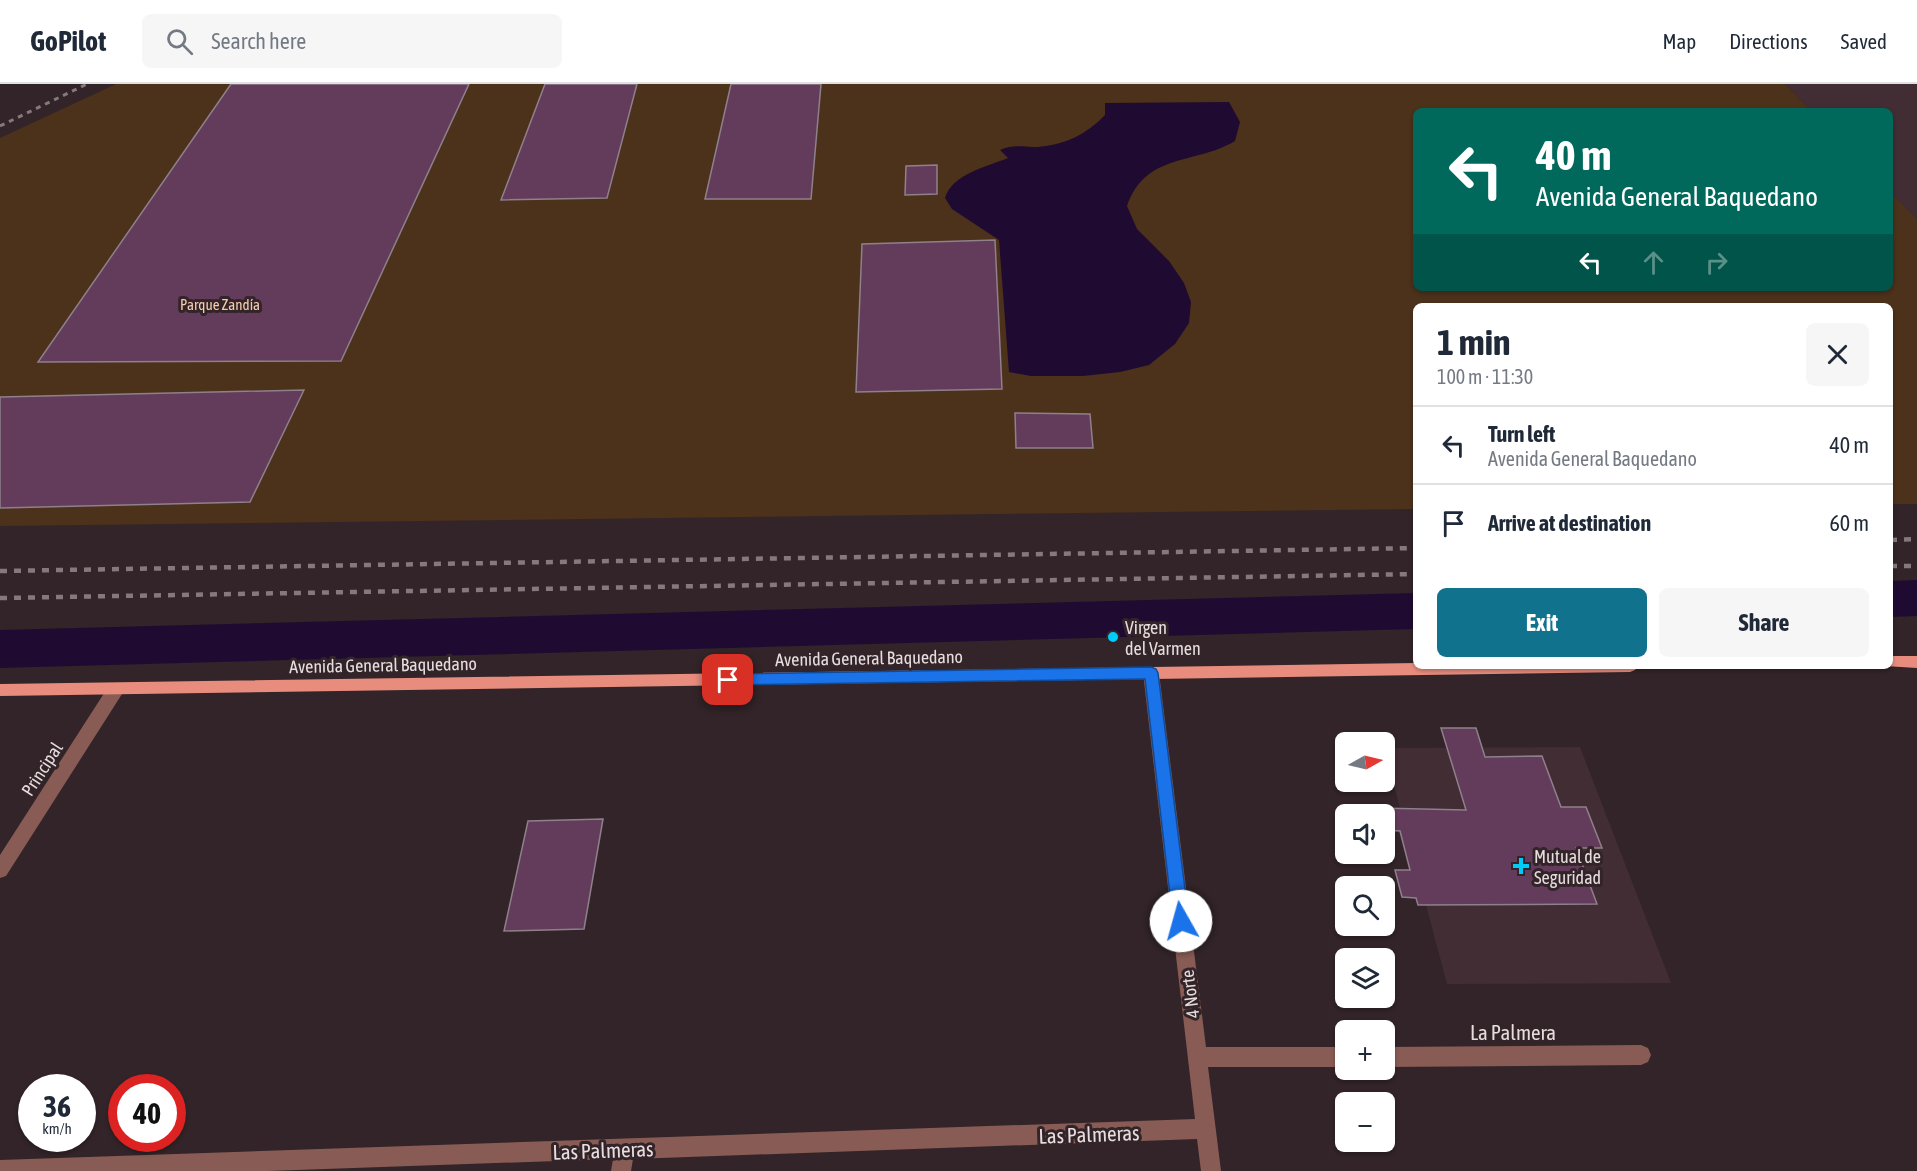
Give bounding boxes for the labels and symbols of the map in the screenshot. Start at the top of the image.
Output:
park label: Parque Zandía [180,296,260,313]
place label: Virgen del Varmen [1125,617,1201,659]
marker: Virgen del Varmen [1106,630,1120,644]
street label: Avenida General Baquedano [775,646,963,670]
street label: Avenida General Baquedano [289,653,477,677]
pin [702,654,753,705]
north arrow [1335,732,1395,792]
street label: Principal [17,738,67,800]
place label: Mutual de Seguridad [1534,846,1601,888]
marker: Mutual de Seguridad [1512,857,1530,875]
position arrow [1149,889,1213,953]
street label: 4 Norte [1177,969,1203,1019]
street label: La Palmera [1470,1020,1556,1044]
speed limit sign: 40 [108,1074,186,1152]
street label: Las Palmeras [1038,1120,1140,1148]
street label: Las Palmeras [552,1136,654,1164]

